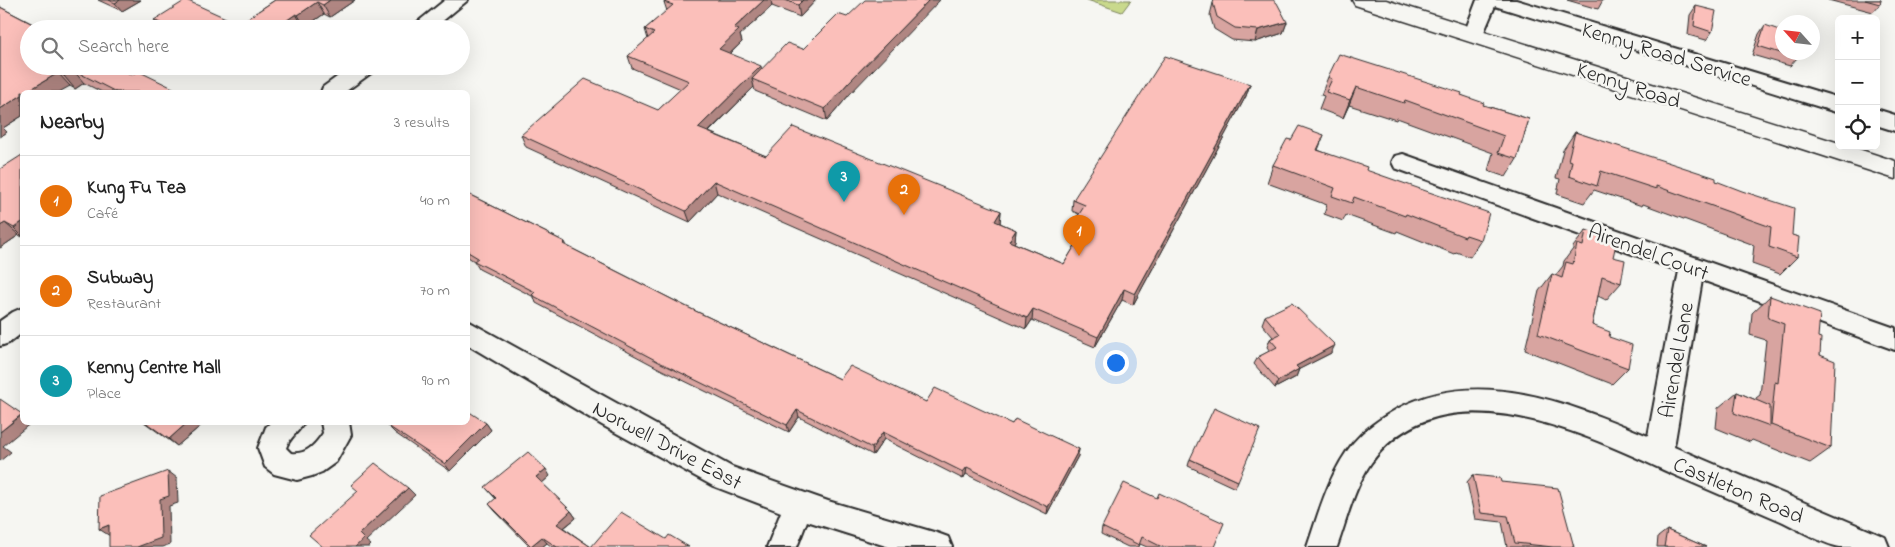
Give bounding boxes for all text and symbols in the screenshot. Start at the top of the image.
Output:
street label: Kenny Road Service [1579,15,1755,91]
north arrow [1775,15,1820,60]
map controls [1835,15,1880,150]
button: + [1835,15,1880,60]
search box [20,20,470,75]
icon: search [38,34,66,62]
text: Search here [78,34,169,61]
street label: Kenny Road [1574,55,1684,113]
button: − [1835,60,1880,105]
button: locate [1835,105,1880,150]
text: Nearby [40,108,104,138]
text: 3 results [394,111,450,135]
pin: 3 [828,161,860,202]
pin: 2 [888,174,920,215]
text: Kung Fu Tea [87,175,186,202]
text: 1 [53,189,59,213]
text: 40 m [420,189,450,213]
text: Café [87,202,118,226]
pin: 1 [1063,215,1095,256]
street label: Airendel Court [1583,217,1714,291]
text: Subway [87,265,153,292]
text: 2 [52,279,60,303]
text: 70 m [420,279,450,303]
text: Restaurant [87,292,161,316]
street label: Airendel Lane [1652,300,1704,421]
your location [1103,350,1129,376]
text: Kenny Centre Mall [87,355,221,382]
text: 3 [53,369,59,393]
text: 90 m [422,369,450,393]
text: Place [87,382,121,406]
street label: Norwell Drive East [586,394,748,500]
street label: Castleton Road [1668,450,1808,534]

